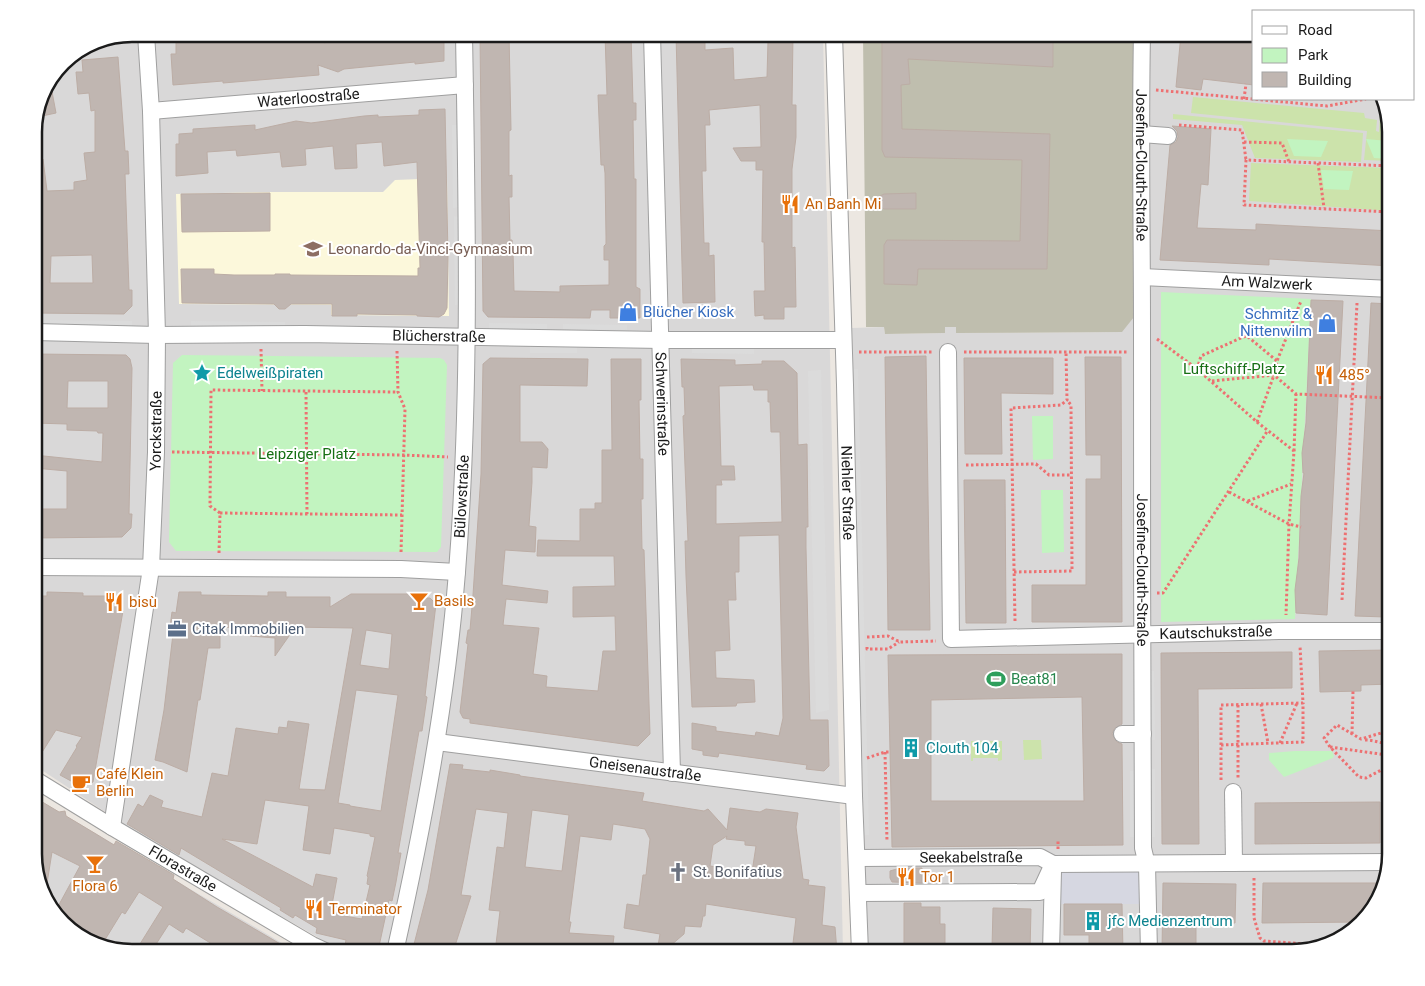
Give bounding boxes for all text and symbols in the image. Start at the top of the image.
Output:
legend [1252,10,1415,100]
text: Road [1298,21,1332,39]
text: Park [1298,46,1329,64]
text: Building [1298,71,1352,89]
street label: Waterloostraße [257,85,360,111]
street label: Josefine-Clouth-Straße [1132,89,1151,241]
restaurant icon: An Banh Mi [779,193,801,215]
place label: An Banh Mi [805,195,881,213]
school or university icon: Leonardo-da-Vinci-Gymnasium [302,238,324,260]
place label: Leonardo-da-Vinci-Gymnasium [328,240,533,258]
street label: Am Walzwerk [1221,272,1313,294]
shop icon: Blücher Kiosk [617,301,639,323]
place label: Blücher Kiosk [643,303,734,321]
place label: Schmitz & Nittenwilm [1240,305,1313,340]
shop icon: Schmitz & Nittenwilm [1316,312,1338,334]
street label: Blücherstraße [392,326,486,346]
street label: Schwerinstraße [652,352,672,456]
park label: Luftschiff-Platz [1183,360,1285,378]
place icon: Edelweißpiraten [191,362,213,384]
place label: Edelweißpiraten [217,364,323,382]
restaurant icon: 485° [1313,364,1335,386]
place label: 485° [1339,366,1370,384]
street label: Yorckstraße [146,391,166,471]
park label: Leipziger Platz [258,445,356,463]
street label: Niehler Straße [837,445,857,540]
street label: Bülowstraße [450,454,473,539]
street label: Josefine-Clouth-Straße [1133,494,1151,646]
bar icon: Basils [408,590,430,612]
restaurant icon: bisù [103,591,125,613]
place label: Basils [434,592,474,610]
place label: bisù [129,593,157,611]
office icon: Citak Immobilien [166,618,188,640]
place label: Citak Immobilien [192,620,304,638]
street label: Kautschukstraße [1159,622,1273,643]
sports icon: Beat81 [985,668,1007,690]
place label: Beat81 [1011,670,1058,688]
building icon: Clouth 104 [900,737,922,759]
place label: Clouth 104 [926,739,999,757]
street label: Gneisenaustraße [588,753,703,785]
place label: Café Klein Berlin [96,765,164,800]
cafe icon: Café Klein Berlin [70,772,92,794]
street label: Florastraße [146,842,220,896]
street label: Seekabelstraße [919,848,1023,867]
bar icon: Flora 6 [84,853,106,875]
church icon: St. Bonifatius [667,861,689,883]
place label: St. Bonifatius [693,863,782,881]
restaurant icon: Tor 1 [895,866,917,888]
place label: Tor 1 [921,868,955,886]
place label: Flora 6 [72,877,118,895]
restaurant icon: Terminator [303,898,325,920]
place label: Terminator [329,900,402,918]
building icon: jfc Medienzentrum [1082,910,1104,932]
place label: jfc Medienzentrum [1107,912,1233,930]

